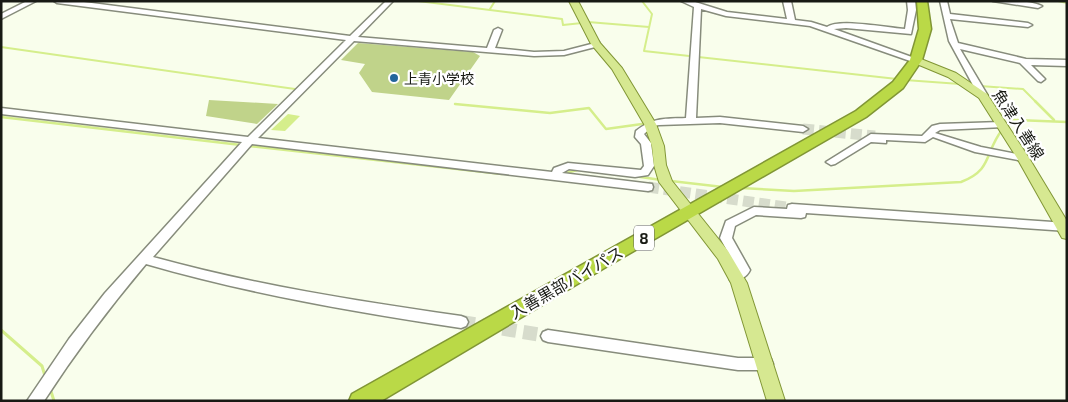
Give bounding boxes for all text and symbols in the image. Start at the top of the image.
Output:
place label: 上青小学校 [404,70,474,87]
marker: 上青小学校 [388,72,400,84]
street label: 魚津入善線 [989,85,1049,163]
road number: 8 [634,226,654,250]
street label: 入善黒部バイパス [506,242,626,322]

